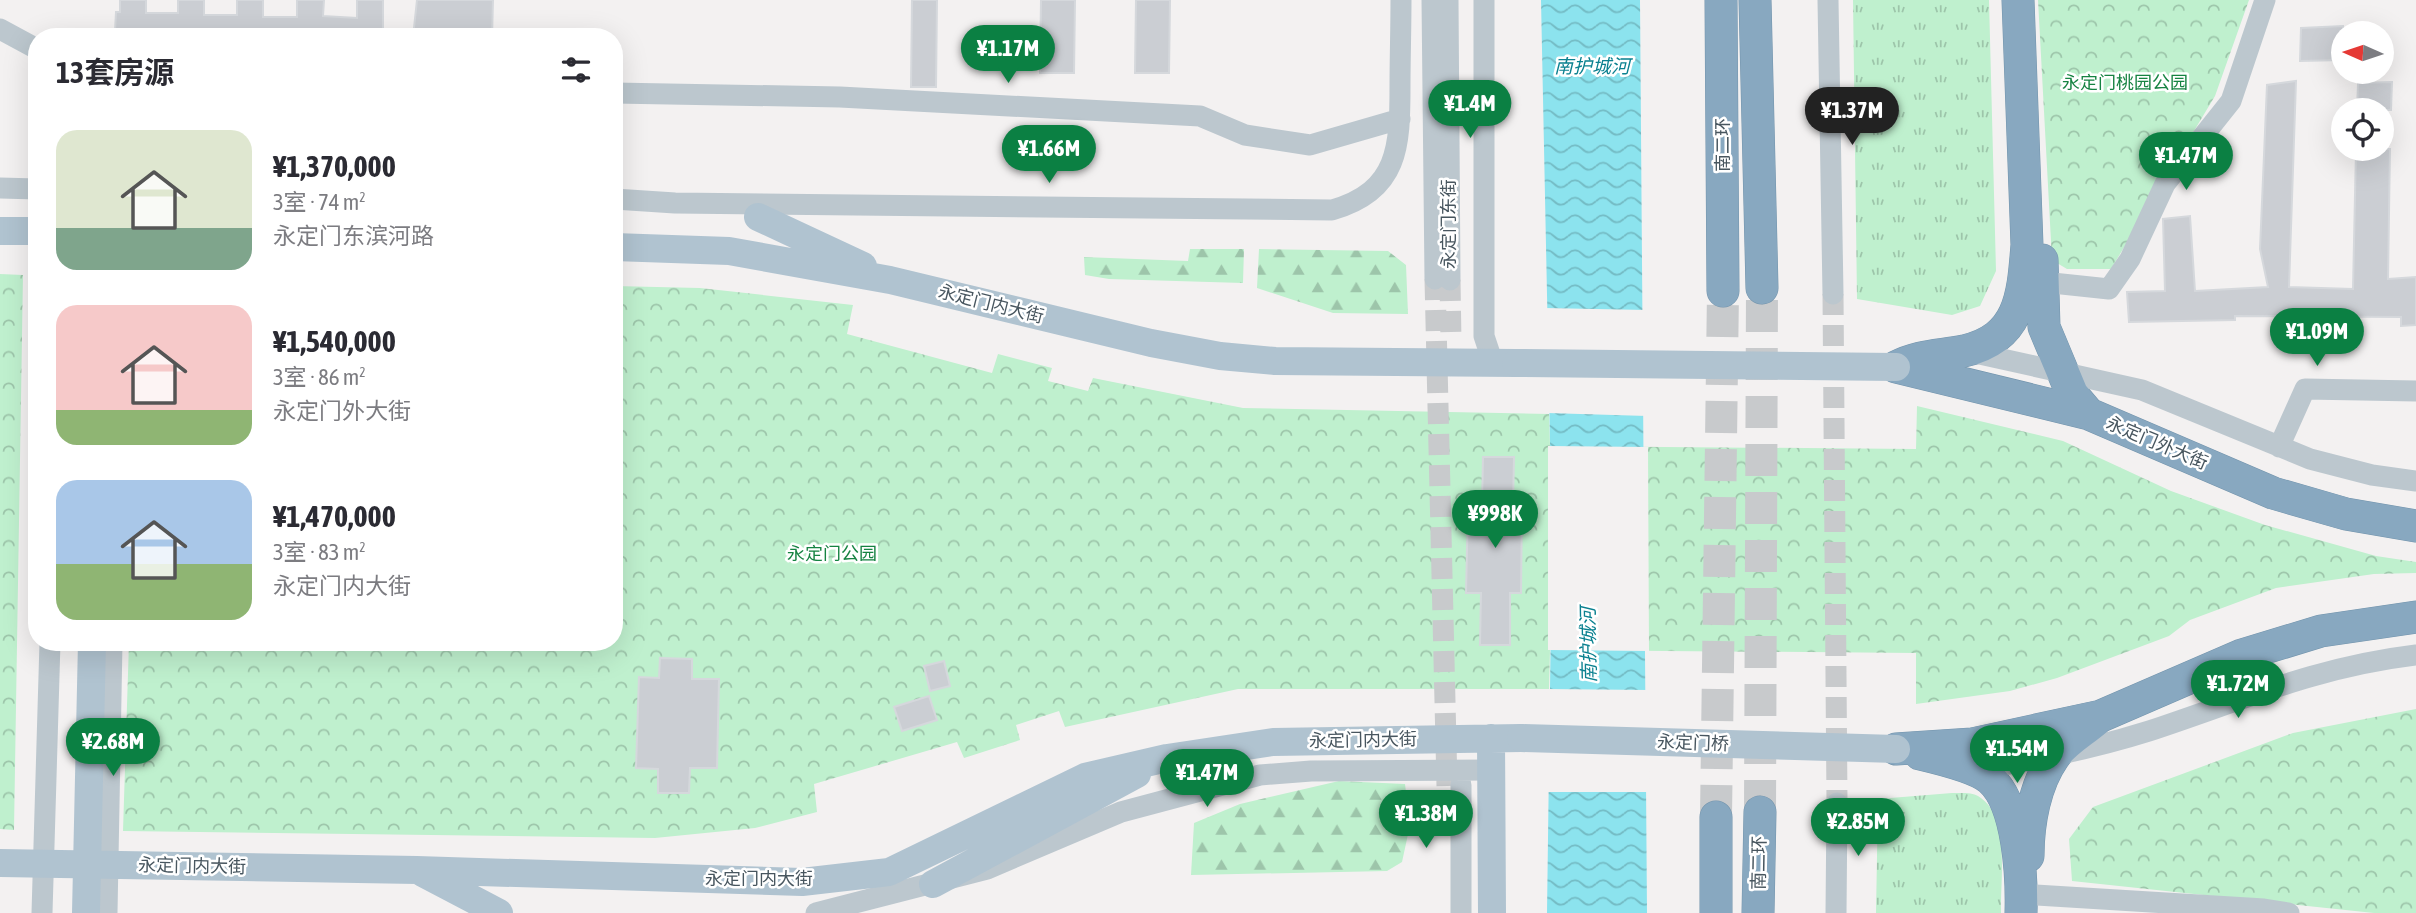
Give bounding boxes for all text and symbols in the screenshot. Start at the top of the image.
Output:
north arrow [2331,21,2394,84]
map controls [2331,21,2394,161]
pin: ¥1.17M [951,25,1065,85]
text: ¥1.17M [977,35,1039,61]
icon: filters [557,51,595,89]
text: 13套房源 [56,55,174,89]
water label: 南护城河 [1554,55,1634,77]
park label: 永定门桃园公园 [2062,72,2188,93]
pin: ¥1.4M [1421,80,1519,140]
pin: ¥1.37M [1795,88,1909,147]
text: ¥1.4M [1444,90,1496,116]
text: ¥1.37M [1821,97,1883,123]
button: locate [2331,98,2394,161]
street label: 南二环 [1712,118,1733,172]
pin: ¥1.66M [992,125,1106,185]
pin: ¥1.47M [2129,132,2243,192]
text: ¥1.66M [1018,135,1080,161]
text: ¥1.47M [2155,142,2217,168]
text: ¥1,370,000 [273,149,396,183]
icon: home [112,158,196,242]
street label: 永定门东街 [1438,179,1459,269]
text: 3室 · 74 m² [273,189,366,215]
text: 永定门东滨河路 [273,223,434,249]
street label: 永定门内大街 [936,280,1046,327]
pin: ¥1.09M [2260,308,2374,368]
text: ¥1.09M [2286,318,2348,344]
text: ¥1,540,000 [273,324,396,358]
icon: home [112,333,196,417]
text: 3室 · 86 m² [273,364,366,390]
text: 永定门外大街 [273,398,411,424]
street label: 永定门外大街 [2103,412,2211,473]
pin: ¥998K [1446,490,1544,550]
text: ¥1,470,000 [273,499,396,533]
text: ¥998K [1468,500,1522,526]
icon: home [112,508,196,592]
text: 3室 · 83 m² [273,539,366,565]
park label: 永定门公园 [787,543,877,564]
text: 永定门内大街 [273,573,411,599]
water label: 南护城河 [1576,603,1600,683]
pin: ¥1.72M [2181,660,2295,720]
text: ¥1.72M [2207,670,2269,696]
pin: ¥2.68M [56,718,170,778]
pin: ¥1.54M [1960,726,2074,785]
text: ¥2.68M [82,728,144,754]
street label: 永定门内大街 [1309,728,1417,751]
street label: 永定门桥 [1657,731,1729,754]
text: ¥1.54M [1986,735,2048,761]
pin: ¥1.47M [1150,750,1264,809]
text: ¥1.47M [1176,759,1238,785]
pin: ¥1.38M [1369,790,1483,850]
pin: ¥2.85M [1801,798,1915,858]
text: ¥1.38M [1395,800,1457,826]
text: ¥2.85M [1827,808,1889,834]
street label: 南二环 [1748,836,1769,890]
street label: 永定门内大街 [138,854,246,877]
street label: 永定门内大街 [705,868,813,889]

